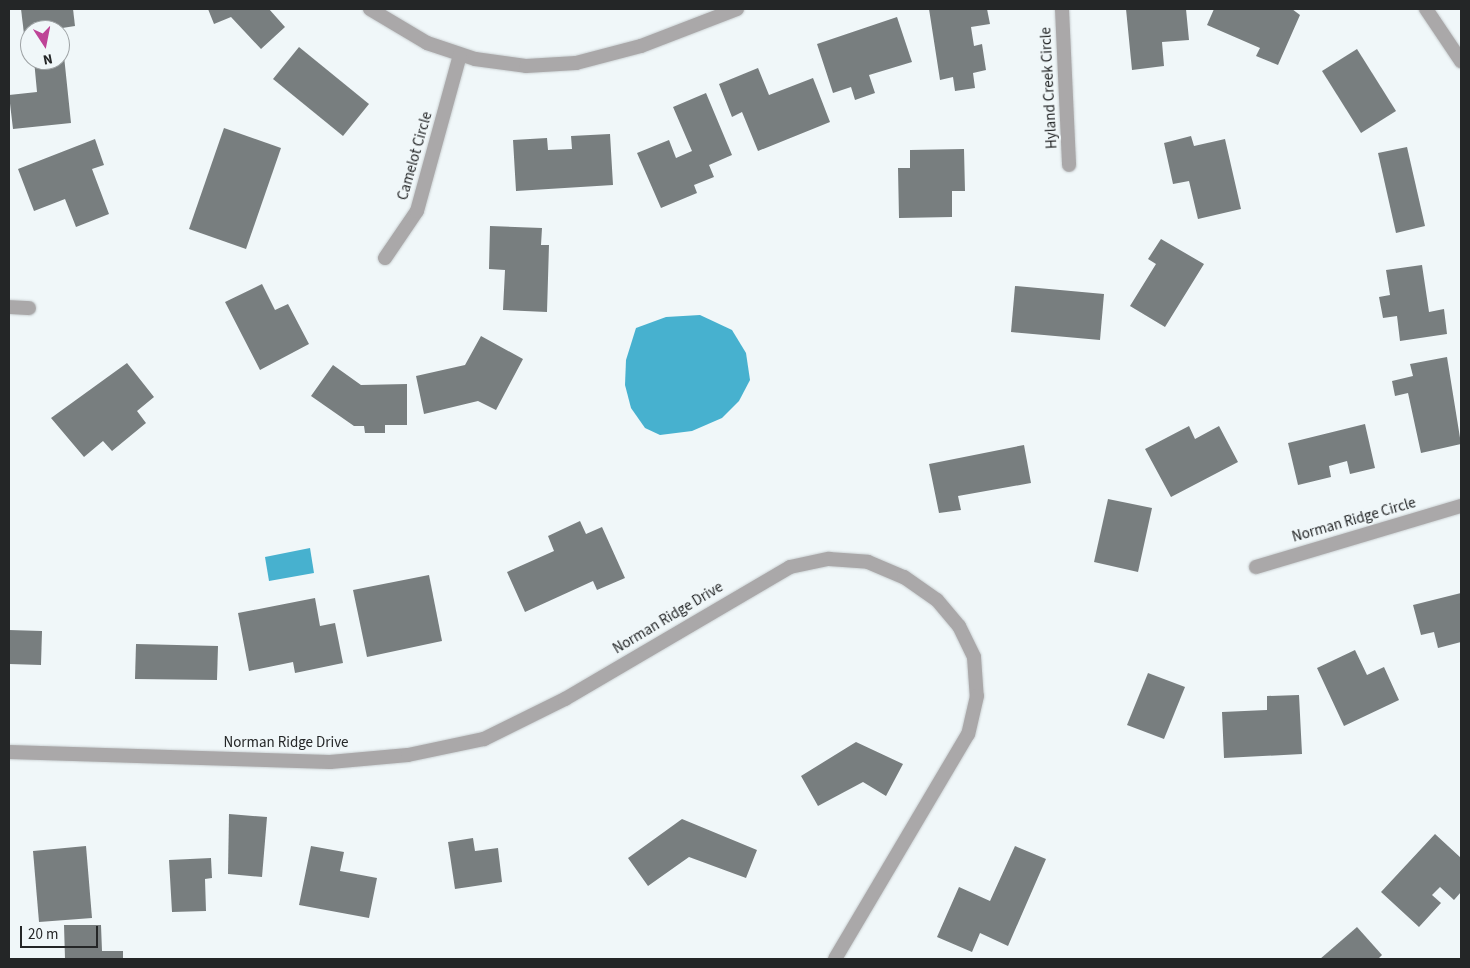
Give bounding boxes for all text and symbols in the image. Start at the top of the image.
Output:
north arrow [20,20,70,70]
street label: Hyland Creek Circle [1037,27,1061,149]
text: N [41,48,54,69]
street label: Camelot Circle [394,110,436,202]
street label: Norman Ridge Circle [1290,494,1418,546]
street label: Norman Ridge Drive [610,578,726,658]
street label: Norman Ridge Drive [223,734,349,752]
scale bar [22,916,100,948]
text: 20 m [28,924,58,945]

